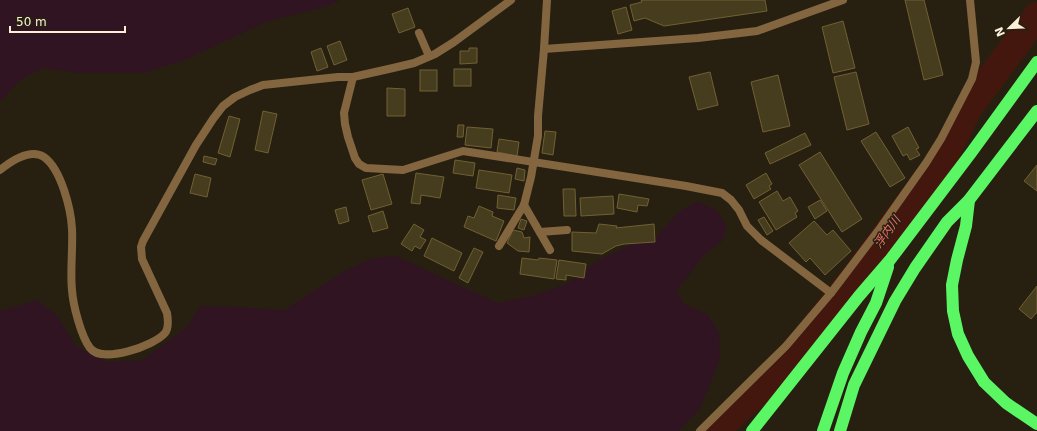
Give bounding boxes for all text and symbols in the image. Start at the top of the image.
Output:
scale bar [10,8,125,34]
north arrow [989,8,1029,48]
text: 50 m [16,15,47,29]
text: N [992,25,1008,38]
water label: 浮内川 [871,212,904,251]

